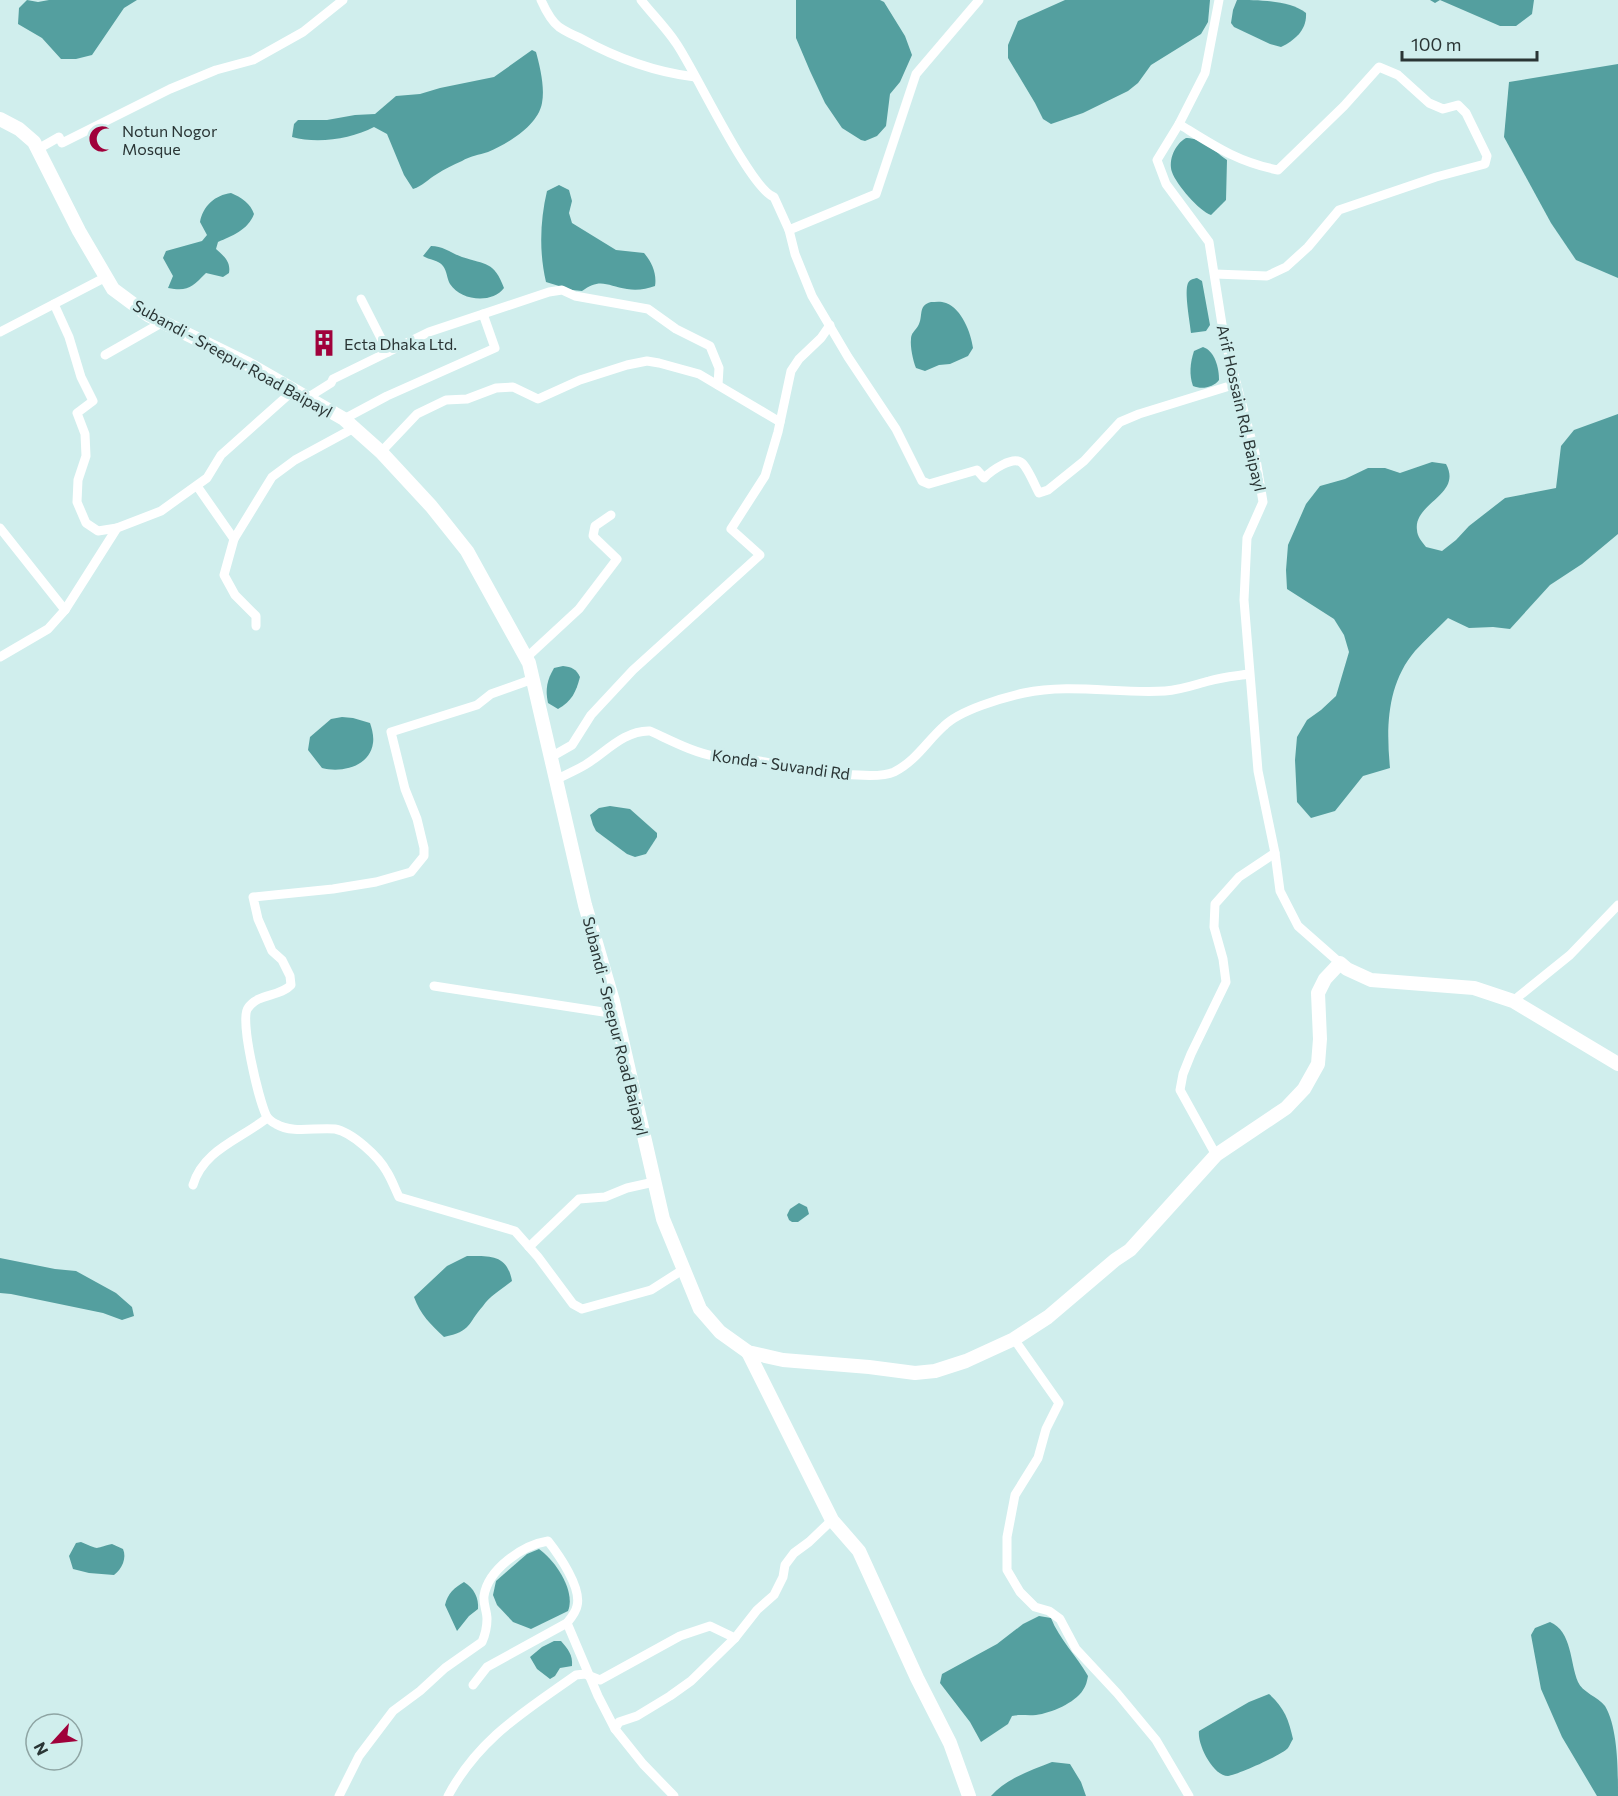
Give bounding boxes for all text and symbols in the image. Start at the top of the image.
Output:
scale bar [1402,24,1537,62]
text: 100 m [1411,33,1461,55]
place label: Notun Nogor Mosque [122,121,218,158]
mosque icon: Notun Nogor Mosque [87,124,117,154]
street label: Subandi - Sreepur Road Baipayl [130,295,336,421]
street label: Arif Hossain Rd, Baipayl [1214,323,1270,493]
building icon: Ecta Dhaka Ltd. [309,328,339,358]
place label: Ecta Dhaka Ltd. [344,334,457,353]
street label: Konda - Suvandi Rd [711,745,851,783]
street label: Subandi - Sreepur Road Baipayl [580,915,652,1137]
north arrow [24,1712,84,1772]
text: N [29,1739,51,1759]

